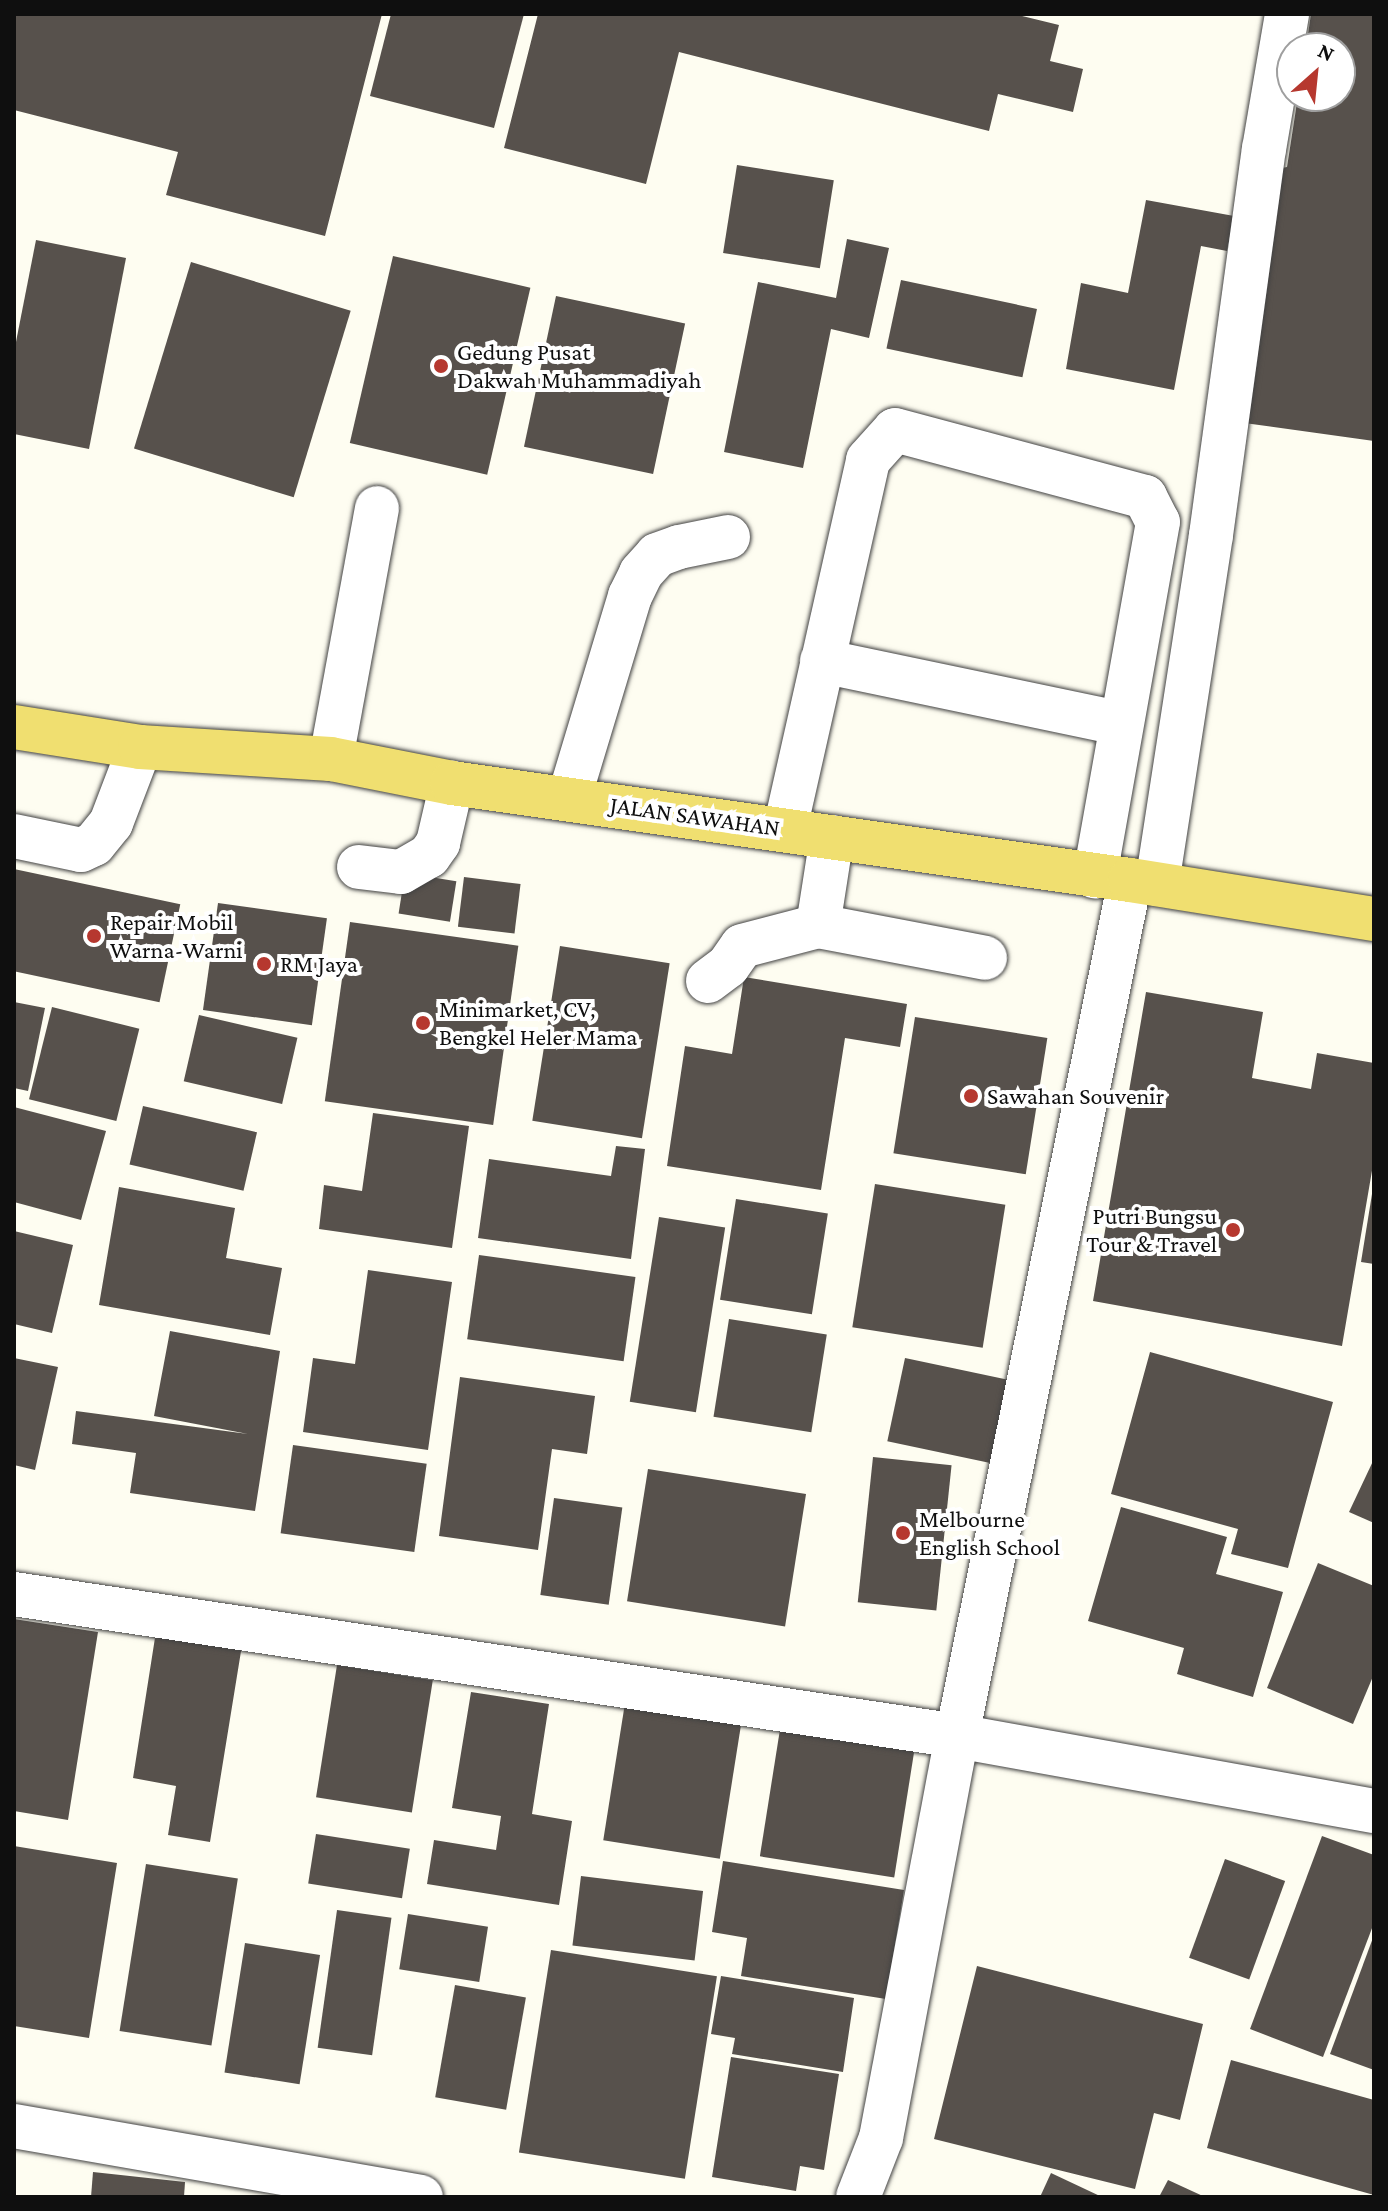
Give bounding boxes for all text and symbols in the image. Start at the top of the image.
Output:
north arrow [1276,32,1356,112]
text: N [1314,37,1339,66]
place label: Gedung Pusat Dakwah Muhammadiyah [457,338,701,394]
marker: Gedung Pusat Dakwah Muhammadiyah [432,357,450,375]
street label: JALAN SAWAHAN [608,790,782,842]
place label: Repair Mobil Warna-Warni [110,908,243,964]
marker: Repair Mobil Warna-Warni [85,927,103,945]
place label: RM Jaya [280,950,358,978]
marker: RM Jaya [255,955,273,973]
place label: Minimarket, CV, Bengkel Heler Mama [439,995,637,1051]
marker: Minimarket, CV, Bengkel Heler Mama [414,1014,432,1032]
place label: Sawahan Souvenir [987,1082,1164,1110]
marker: Sawahan Souvenir [962,1087,980,1105]
place label: Putri Bungsu Tour & Travel [1086,1202,1217,1258]
marker: Putri Bungsu Tour & Travel [1224,1221,1242,1239]
place label: Melbourne English School [919,1505,1060,1561]
marker: Melbourne English School [894,1524,912,1542]

